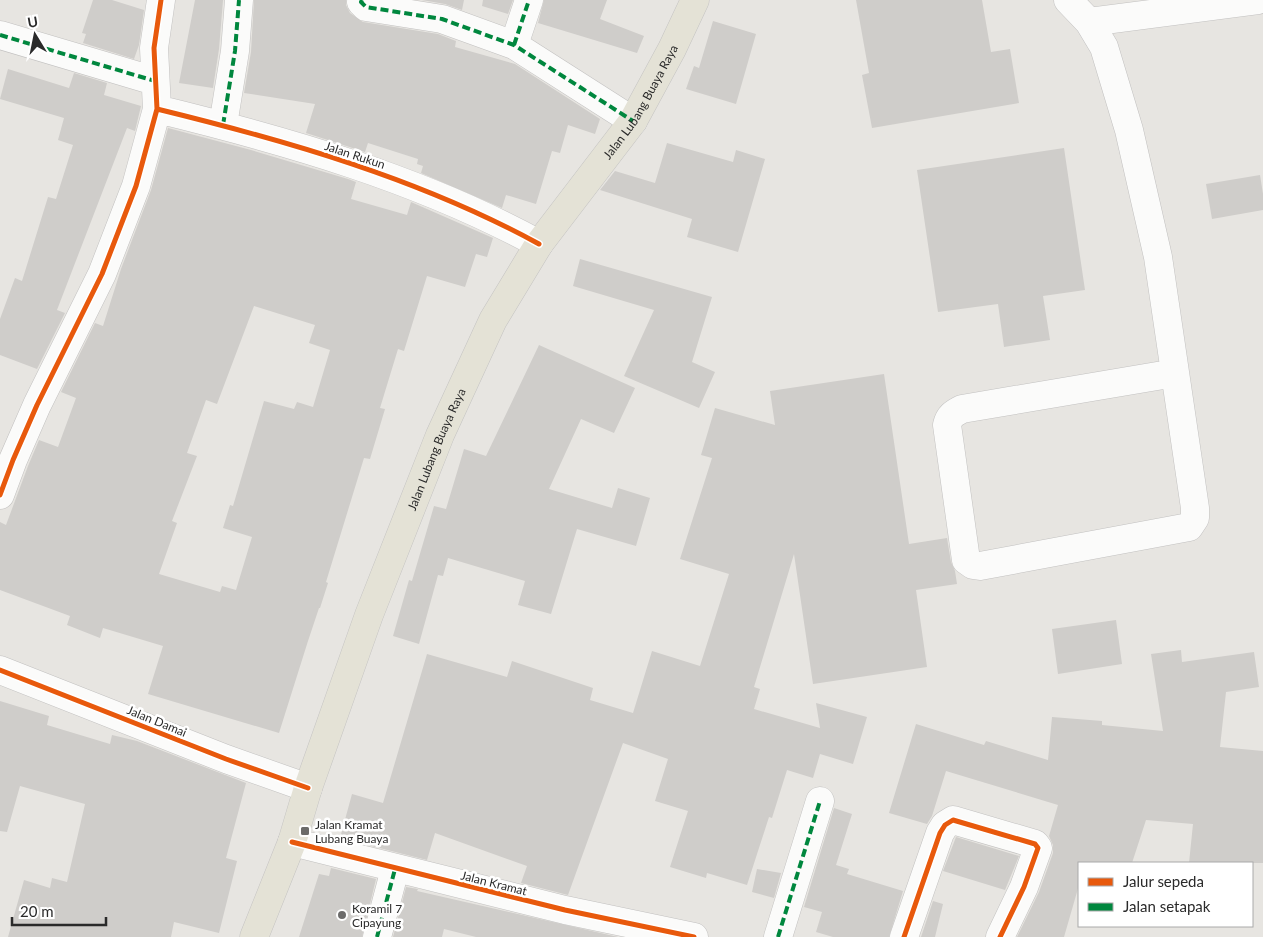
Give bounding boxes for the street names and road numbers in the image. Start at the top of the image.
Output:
street label: Jalan Lubang Buaya Raya [599,42,680,162]
street label: Jalan Rukun [323,138,387,172]
street label: Jalan Lubang Buaya Raya [404,385,468,512]
street label: Jalan Damai [125,702,189,740]
street label: Jalan Kramat [459,868,529,899]

